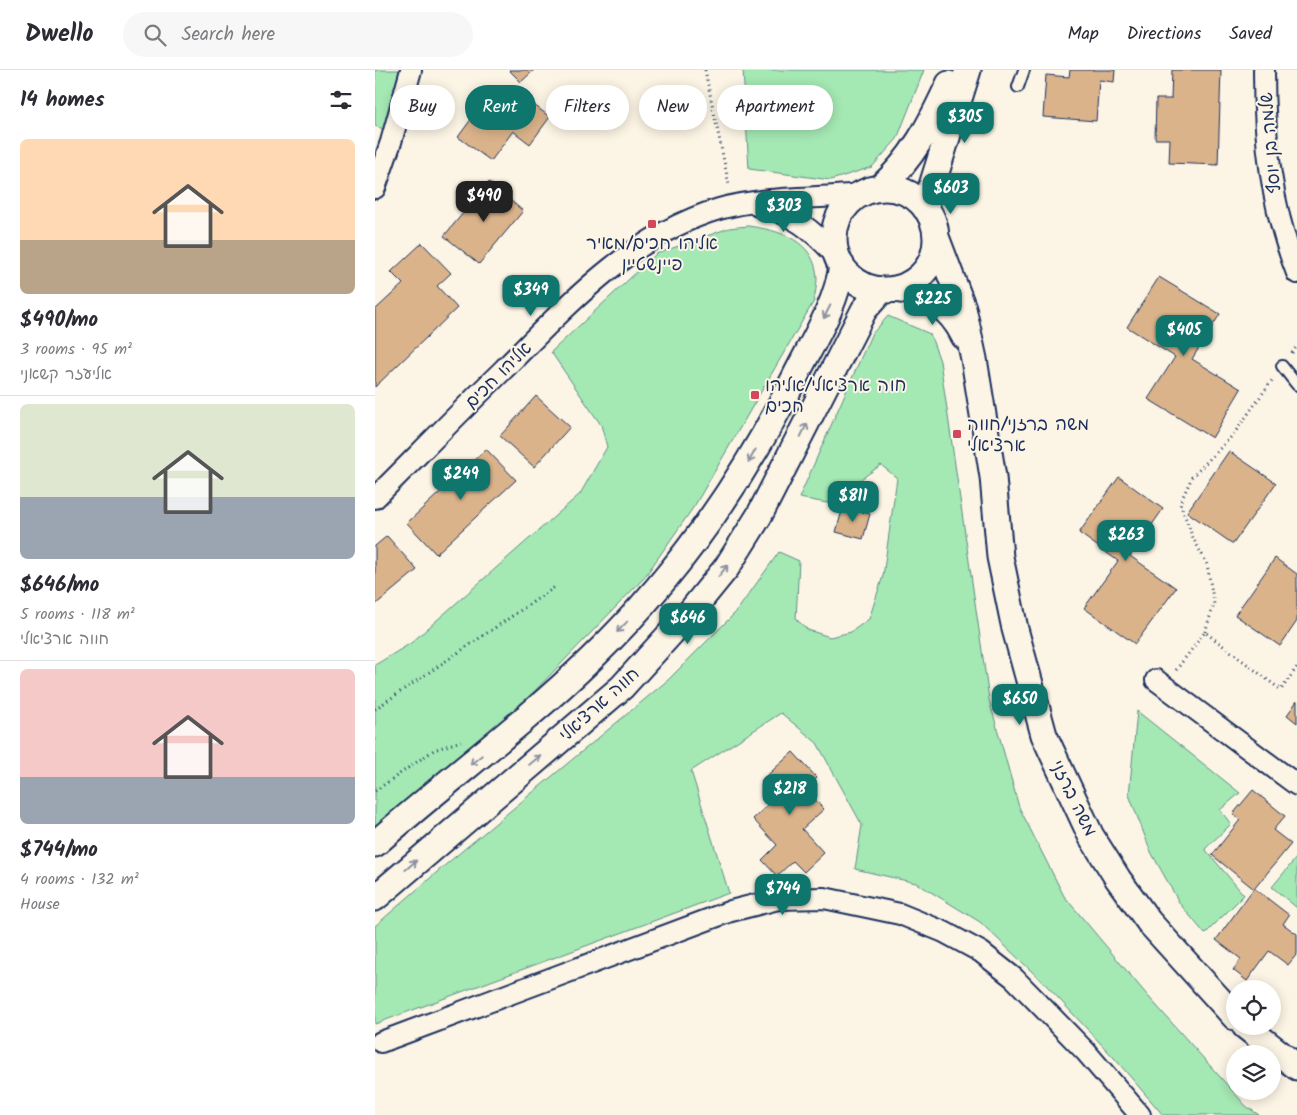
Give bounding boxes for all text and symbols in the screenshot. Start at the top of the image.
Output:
search box [123,12,473,57]
text: Dwello [25,15,93,54]
text: Search here [181,20,275,50]
text: Map [1067,20,1099,49]
text: Directions [1127,20,1201,49]
text: Saved [1229,20,1272,49]
icon: search [141,21,169,49]
text: 14 homes [20,84,105,117]
chip: Buy [390,85,455,130]
chip: Rent [465,85,536,130]
chip: Filters [546,85,629,130]
chip: New [639,85,707,130]
chip: Apartment [717,85,833,130]
icon: filters [327,86,355,114]
street label: שלמה בן יוסף [1253,91,1290,195]
pin: $305 [935,102,995,144]
text: $305 [948,105,982,130]
icon: home [143,171,233,261]
pin: $603 [921,172,981,215]
text: $603 [933,176,969,201]
pin: $490 [454,180,514,223]
text: $490 [467,184,501,209]
pin: $303 [754,190,814,233]
text: $303 [766,194,802,219]
marker: אליהו חכים/מאיר פיינשטיין [646,218,658,230]
place label: אליהו חכים/מאיר פיינשטיין [586,230,718,280]
pin: $349 [501,274,561,317]
text: $349 [513,278,549,303]
pin: $225 [903,284,963,326]
text: $225 [915,287,951,312]
text: $490/mo [20,304,98,337]
one-way arrow [822,305,832,320]
pin: $405 [1154,314,1214,357]
text: $405 [1167,318,1201,343]
street label: אליהו חכים [459,335,540,417]
text: 3 rooms · 95 m² [20,337,132,362]
text: אליעזר קשאני [20,362,112,387]
place label: חוה ארציאלי/אליהו חכים [765,372,906,422]
marker: חוה ארציאלי/אליהו חכים [749,389,761,401]
place label: משה ברזני/חווה ארציאלי [967,411,1089,461]
one-way arrow [800,423,809,438]
marker: משה ברזני/חווה ארציאלי [951,428,963,440]
icon: home [143,437,233,527]
one-way arrow [746,449,756,463]
pin: $249 [431,458,491,501]
text: $249 [443,462,479,487]
pin: $811 [823,480,883,523]
text: $811 [839,484,867,509]
pin: $263 [1096,520,1156,562]
text: $263 [1108,523,1144,548]
one-way arrow [718,565,729,578]
text: $646/mo [20,569,99,602]
text: 5 rooms · 118 m² [20,602,135,627]
pin: $646 [658,602,718,645]
text: $646 [670,606,706,631]
one-way arrow [617,621,629,633]
text: חווה ארציאלי [20,627,109,652]
street label: חווה ארציאלי [553,661,647,749]
pin: $650 [990,684,1050,726]
text: $650 [1003,687,1037,712]
icon: home [143,702,233,792]
one-way arrow [470,754,483,765]
one-way arrow [529,755,542,766]
street label: משה ברזני [1042,755,1104,842]
pin: $218 [760,774,820,816]
text: $218 [773,777,807,802]
text: $744/mo [20,834,98,867]
one-way arrow [405,859,418,871]
text: 4 rooms · 132 m² [20,867,139,892]
pin: $744 [753,874,813,916]
text: $744 [766,877,800,902]
text: House [20,892,60,917]
map controls [1226,980,1281,1100]
button: locate [1226,980,1281,1035]
button: layers [1226,1045,1281,1100]

